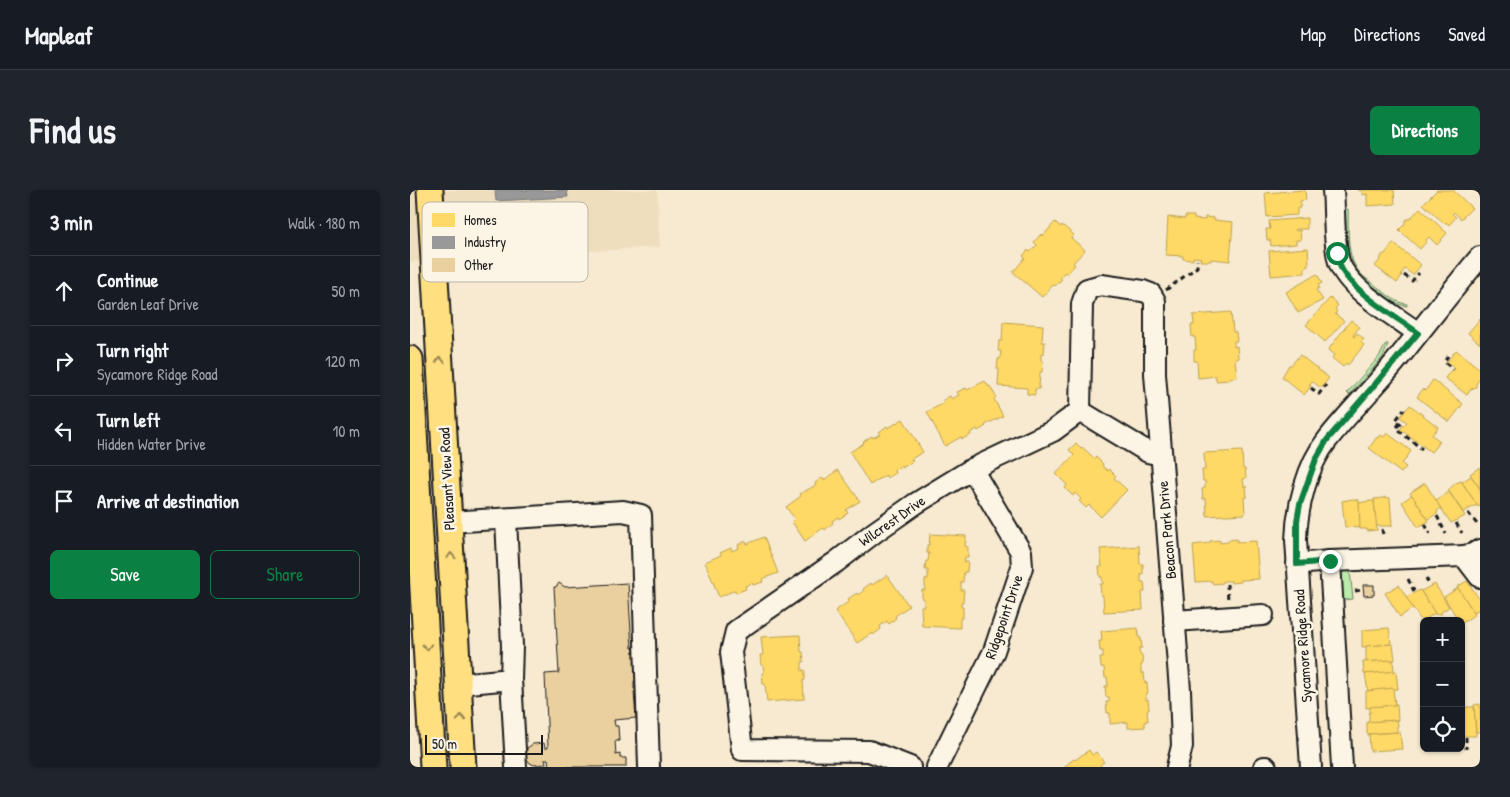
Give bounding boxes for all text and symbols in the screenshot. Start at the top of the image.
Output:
text: Mapleaf [25,19,93,51]
text: Map [1301,22,1326,47]
text: Directions [1354,22,1420,47]
text: Saved [1448,22,1485,47]
button: Directions [1370,106,1480,155]
text: Find us [30,107,116,154]
legend [422,202,588,282]
text: 3 min [50,208,93,237]
text: Homes [464,210,497,229]
text: Walk · 180 m [288,212,360,234]
text: Industry [464,232,506,252]
route start [1326,242,1349,265]
text: Other [464,255,494,274]
text: Continue [97,267,158,293]
icon: ahead [50,277,78,305]
text: 50 m [332,280,360,302]
text: Garden Leaf Drive [97,293,199,315]
text: Turn right [97,337,168,363]
icon: right [50,347,78,375]
text: 120 m [325,350,360,372]
one-way arrow [435,356,446,364]
text: Sycamore Ridge Road [97,363,218,385]
text: Turn left [97,407,160,433]
icon: left [50,417,78,445]
text: 10 m [332,420,360,442]
street label: Pleasant View Road [433,427,460,531]
text: Hidden Water Drive [97,433,206,455]
street label: Beacon Park Drive [1152,480,1181,580]
icon: arrive [50,487,78,515]
text: Arrive at destination [97,488,239,514]
street label: Wilcrest Drive [854,490,929,551]
button: Save [50,550,200,599]
button: Share [210,550,360,599]
route end [1319,550,1342,573]
one-way arrow [446,552,457,560]
street label: Ridgepoint Drive [979,572,1028,662]
street label: Sycamore Ridge Road [1288,589,1317,703]
map controls [1420,617,1465,752]
button: + [1420,617,1465,662]
one-way arrow [421,643,432,651]
button: − [1420,662,1465,707]
button: locate [1420,707,1465,752]
one-way arrow [455,714,466,722]
scale bar [425,732,542,755]
text: 50 m [432,734,457,753]

